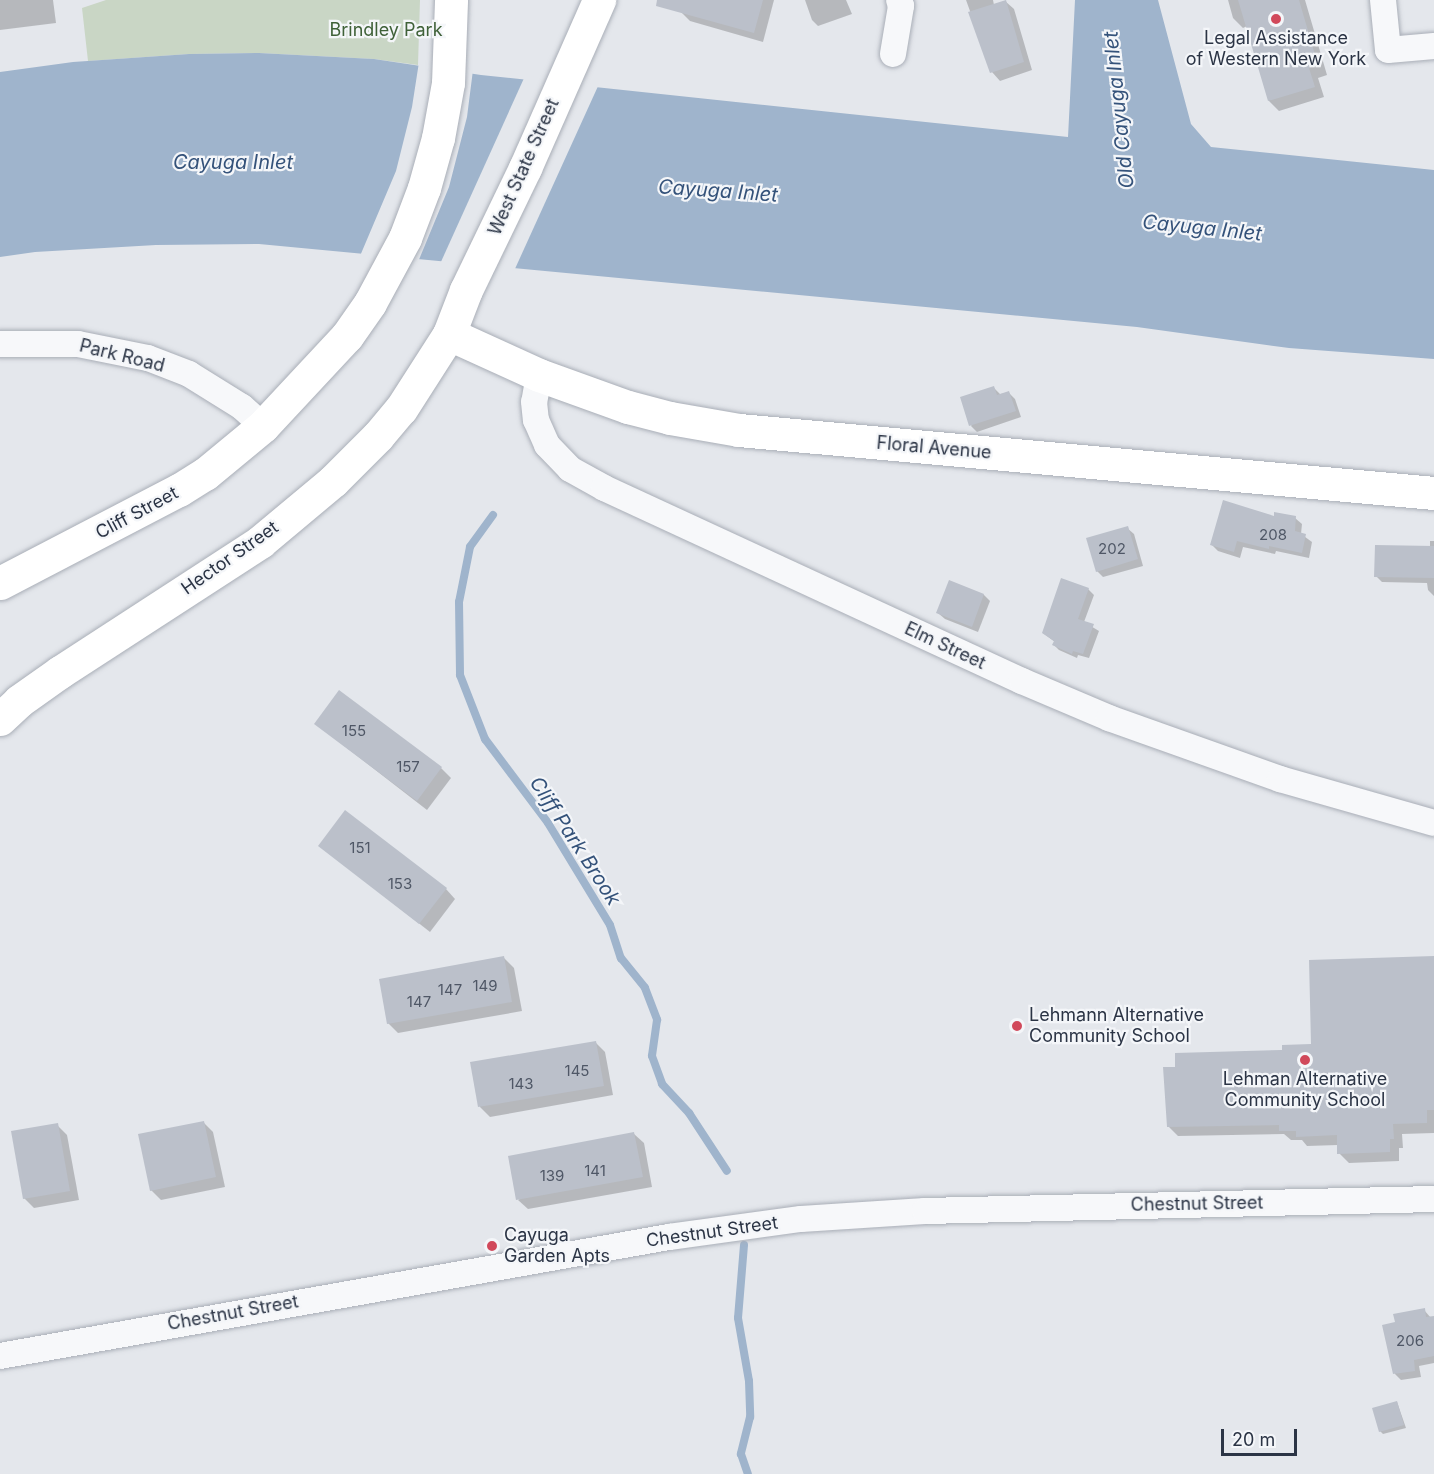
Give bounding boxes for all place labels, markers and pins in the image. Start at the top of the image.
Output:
marker: Legal Assistance of Western New York [1269,12,1283,26]
place label: Legal Assistance of Western New York [1186,28,1366,70]
place label: Lehmann Alternative Community School [1029,1005,1204,1048]
marker: Lehmann Alternative Community School [1010,1019,1024,1033]
marker: Lehman Alternative Community School [1298,1053,1312,1067]
place label: Lehman Alternative Community School [1223,1069,1387,1112]
place label: Cayuga Garden Apts [504,1225,610,1268]
marker: Cayuga Garden Apts [485,1239,499,1253]

